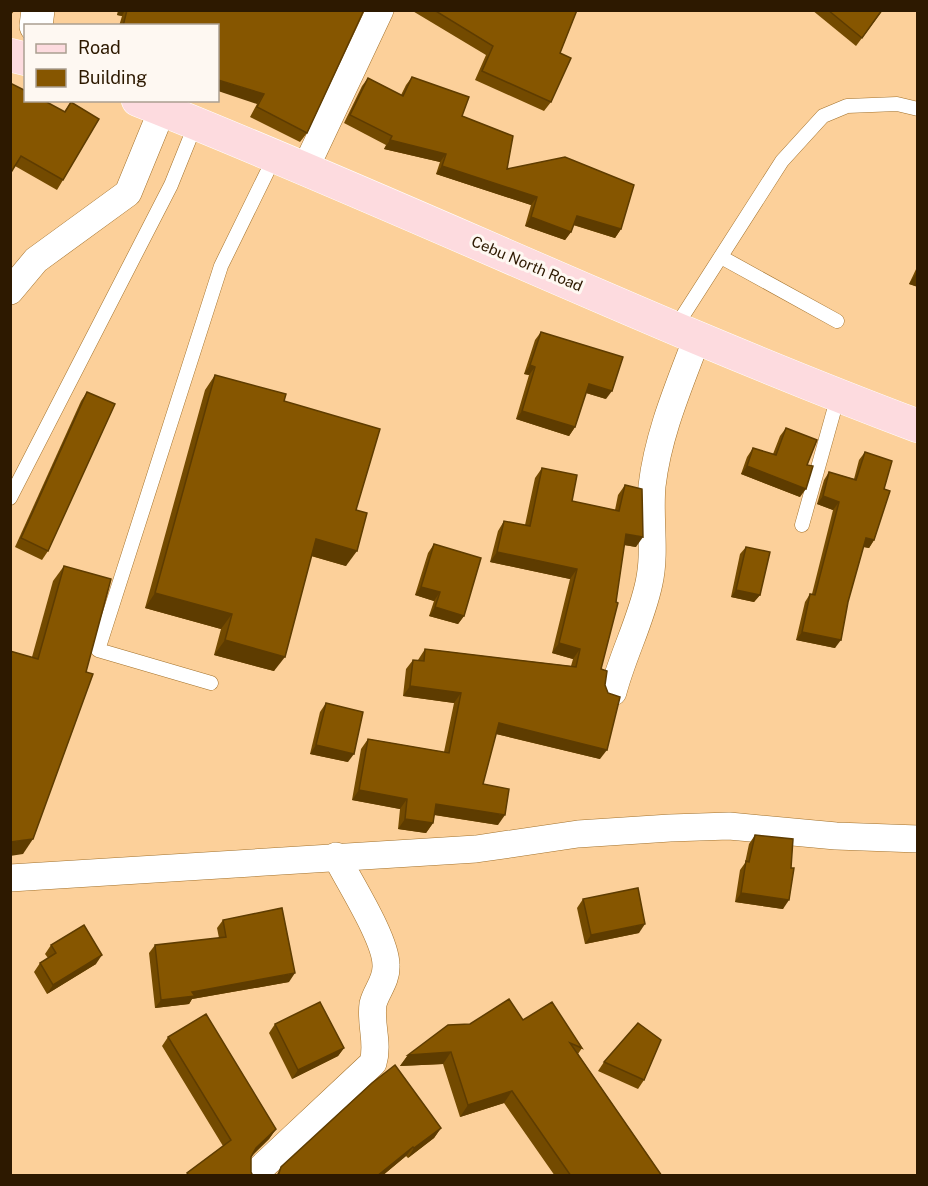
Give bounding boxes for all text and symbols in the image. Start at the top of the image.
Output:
legend [24,24,219,102]
text: Road [78,37,121,58]
text: Building [78,67,147,88]
street label: Cebu North Road [469,232,585,295]

